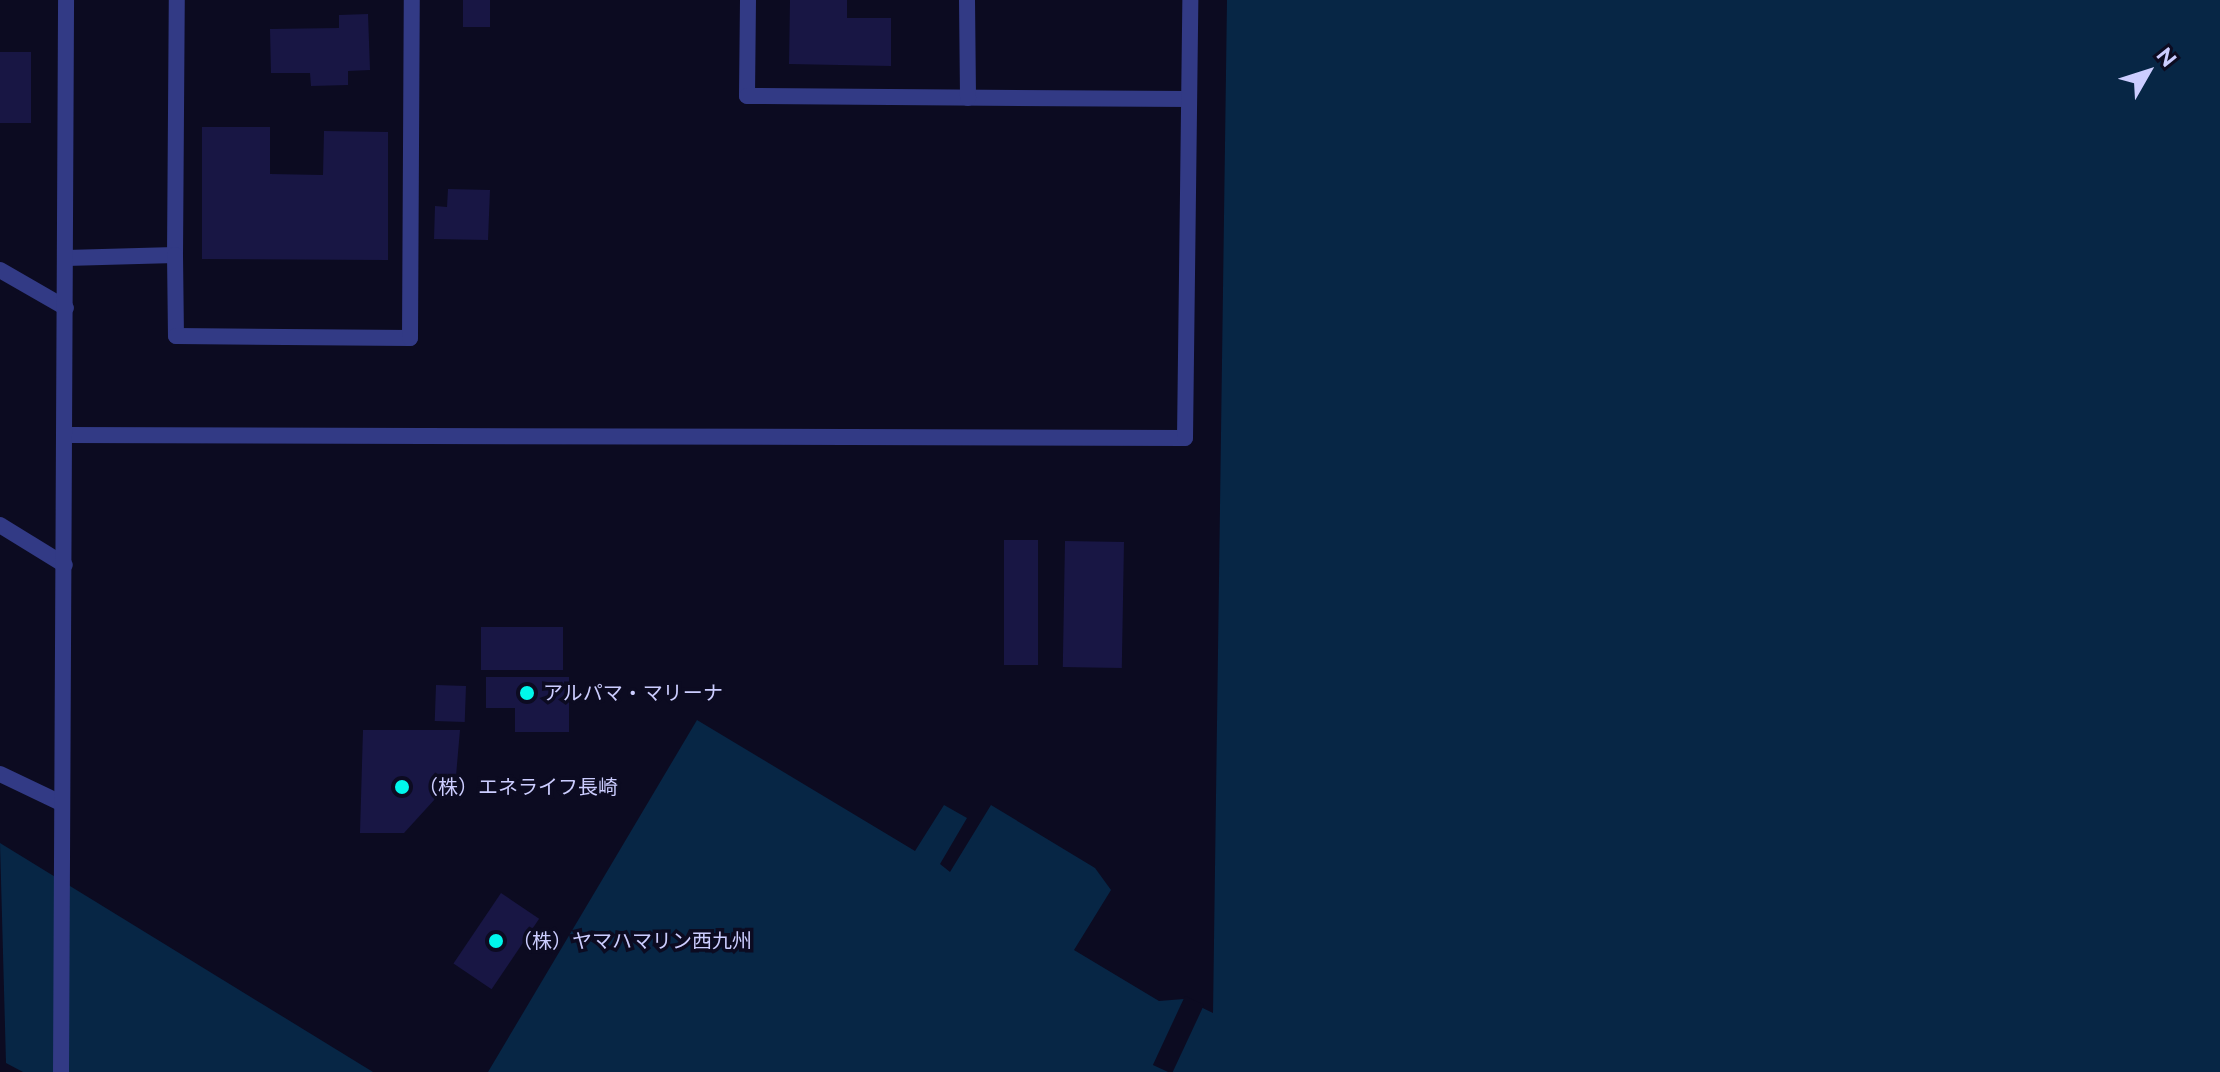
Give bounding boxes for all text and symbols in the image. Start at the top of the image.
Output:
north arrow [2108,32,2188,112]
text: N [2151,42,2182,72]
place label: アルパマ・マリーナ [543,681,723,705]
marker: アルパマ・マリーナ [518,684,536,702]
place label: （株）エネライフ長崎 [418,775,618,799]
marker: （株）エネライフ長崎 [393,778,411,796]
place label: （株）ヤマハマリン西九州 [512,929,752,953]
marker: （株）ヤマハマリン西九州 [487,932,505,950]

